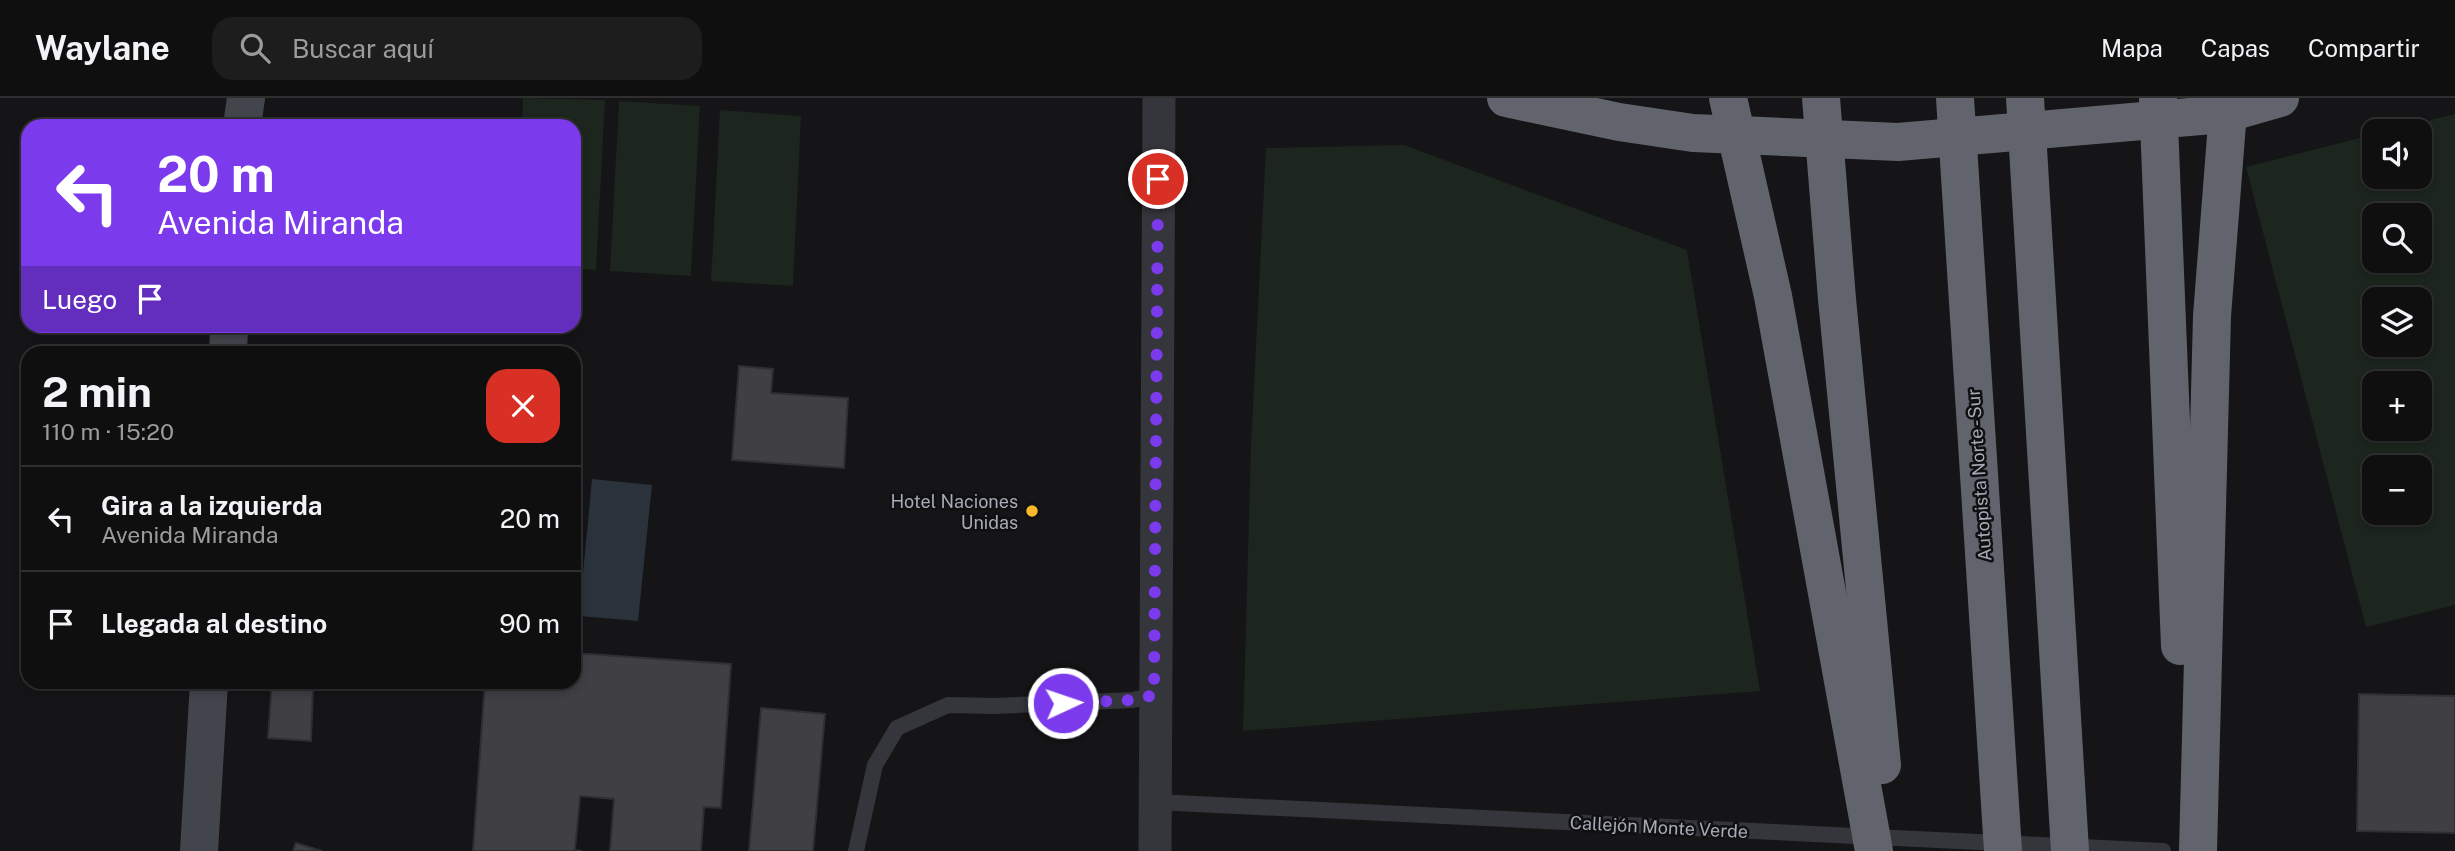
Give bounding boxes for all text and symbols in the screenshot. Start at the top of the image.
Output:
search box [212,17,702,80]
text: Waylane [35,29,170,67]
icon: search [236,29,274,67]
text: Buscar aquí [292,33,434,64]
text: Mapa [2101,34,2163,62]
text: Capas [2201,34,2270,62]
text: Compartir [2308,34,2420,62]
map controls [2362,119,2432,525]
button: sound [2362,119,2432,189]
text: 20 m [157,145,275,203]
icon: left [42,147,133,238]
pin [1128,149,1188,209]
icon: arrive [1139,160,1177,198]
button: search [2362,203,2432,273]
text: Avenida Miranda [157,204,404,241]
icon: arrive [131,280,169,318]
text: Luego [42,284,117,315]
button: layers [2362,287,2432,357]
text: 2 min [42,367,152,416]
button: close [486,369,560,443]
button: + [2362,371,2432,441]
street label: Autopista Norte - Sur [1962,388,1996,562]
text: 110 m · 15:20 [42,418,174,445]
button: − [2362,455,2432,525]
text: Gira a la izquierda [101,490,323,521]
place label: Hotel Naciones Unidas [890,491,1018,533]
icon: left [42,500,80,538]
text: 20 m [500,503,560,534]
marker: Hotel Naciones Unidas [1024,503,1040,519]
text: Avenida Miranda [101,521,279,548]
icon: arrive [42,605,80,643]
text: Llegada al destino [101,608,327,639]
text: 90 m [499,608,560,639]
position arrow [1026,666,1100,740]
street label: Callejón Monte Verde [1569,812,1749,842]

